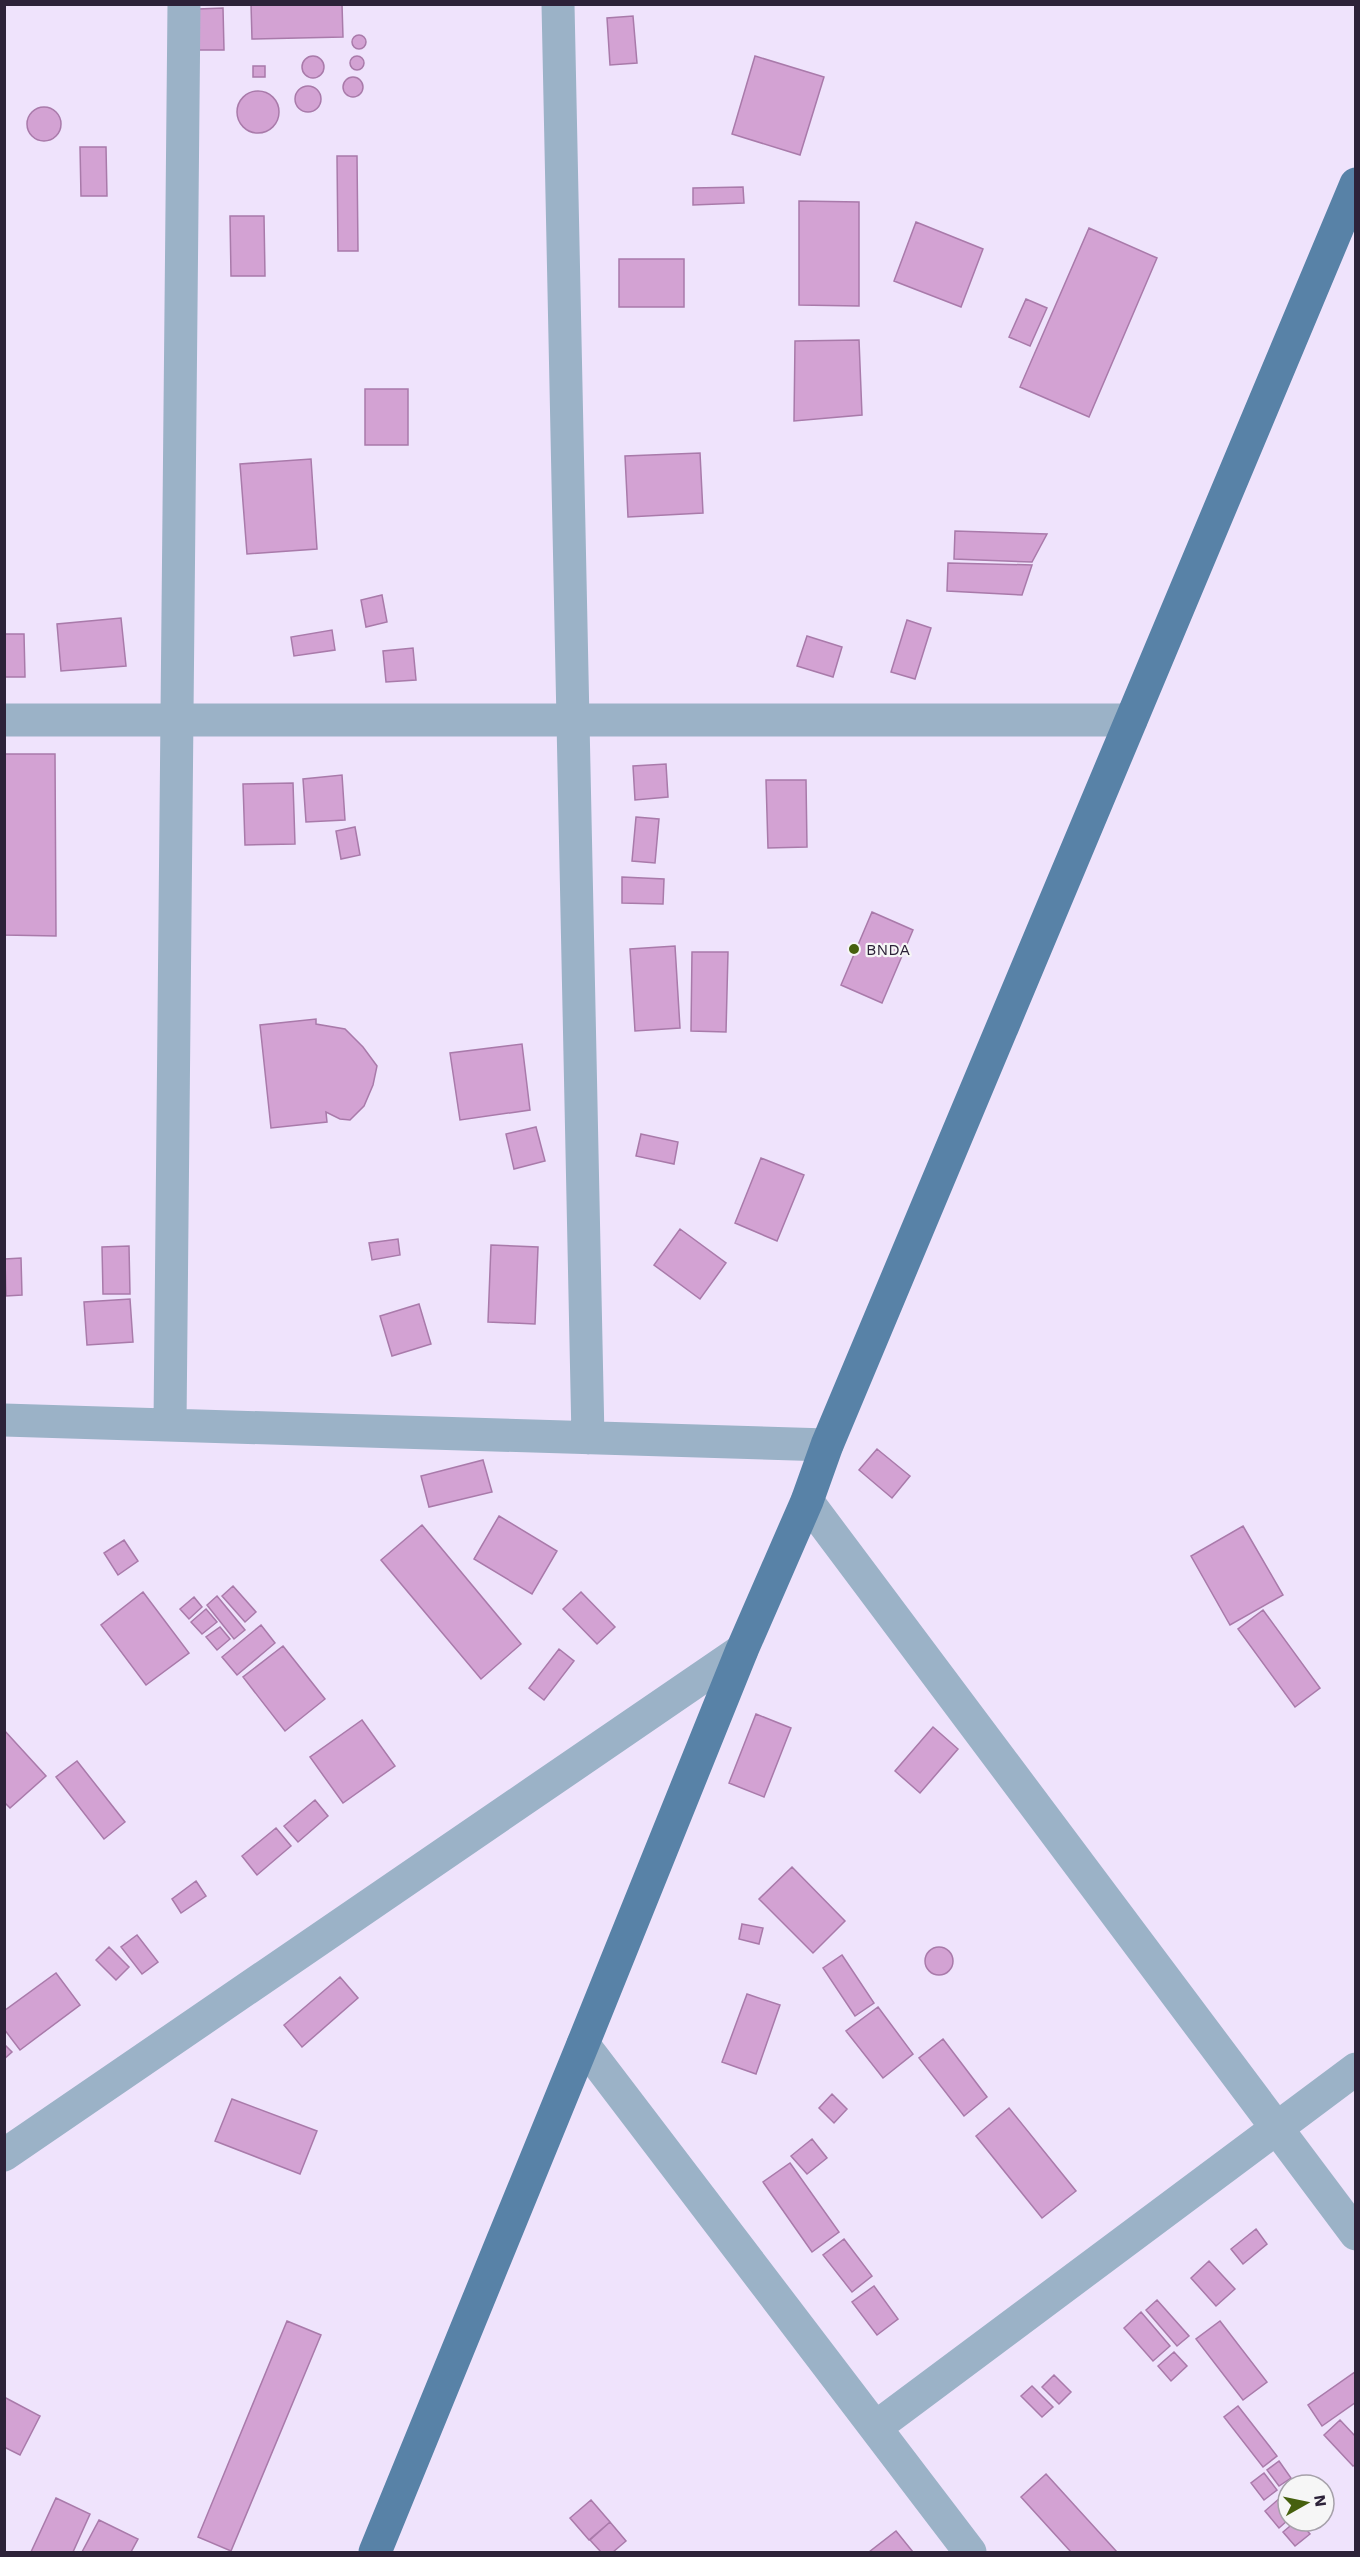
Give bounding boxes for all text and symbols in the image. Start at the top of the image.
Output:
place label: BNDA [866,940,910,959]
marker: BNDA [847,942,861,956]
north arrow [1276,2473,1336,2533]
text: N [1310,2493,1331,2508]

